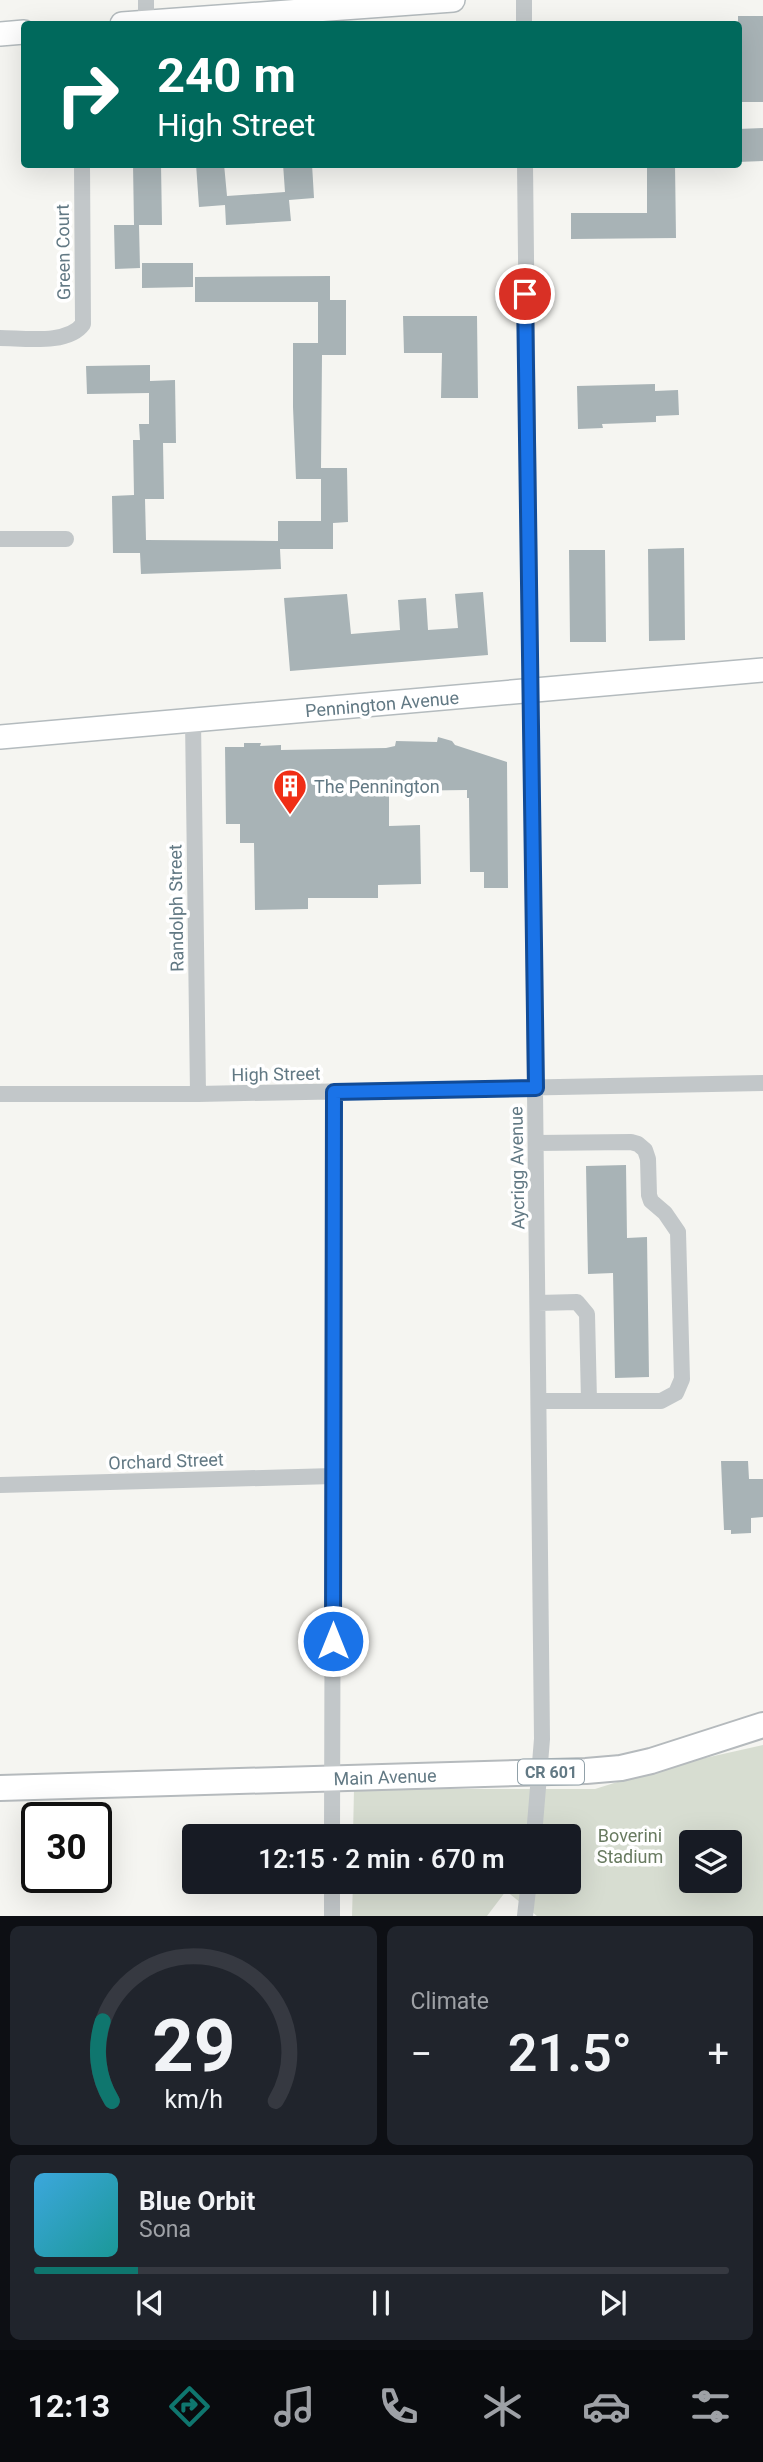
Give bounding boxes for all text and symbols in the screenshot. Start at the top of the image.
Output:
text: 240 m [157,47,296,104]
icon: right [42,49,133,140]
text: High Street [157,106,316,144]
street label: Green Court [52,204,74,300]
pin [495,264,555,324]
icon: arrive [506,275,544,313]
street label: Pennington Avenue [304,687,460,721]
building icon: The Pennington [271,767,309,816]
place label: The Pennington [314,776,440,797]
street label: Randolph Street [164,844,188,972]
street label: High Street [231,1063,321,1085]
street label: Aycrigg Avenue [505,1106,529,1230]
street label: Orchard Street [108,1448,224,1474]
position arrow [296,1604,370,1678]
road number: CR 601 [518,1760,584,1784]
street label: Main Avenue [333,1765,437,1789]
speed limit sign: 30 [21,1802,112,1893]
park label: Boverini Stadium [597,1825,663,1867]
map controls [679,1830,742,1893]
button: layers [679,1830,742,1893]
text: 12:15 · 2 min · 670 m [258,1844,505,1874]
text: Climate [411,1988,489,2015]
text: 29 [151,2004,235,2090]
text: 21.5° [508,2023,632,2084]
text: − [411,2032,432,2076]
text: + [707,2032,729,2076]
text: km/h [164,2085,223,2114]
text: Blue Orbit [139,2186,255,2216]
text: Sona [139,2216,191,2243]
icon: previous [131,2284,169,2322]
icon: pause [362,2284,400,2322]
icon: next [594,2284,632,2322]
icon: directions [165,2382,214,2431]
icon: music [270,2382,319,2431]
icon: phone [374,2382,423,2431]
icon: climate [478,2382,527,2431]
icon: car [582,2382,631,2431]
icon: filters [686,2382,735,2431]
text: 12:13 [28,2387,110,2425]

